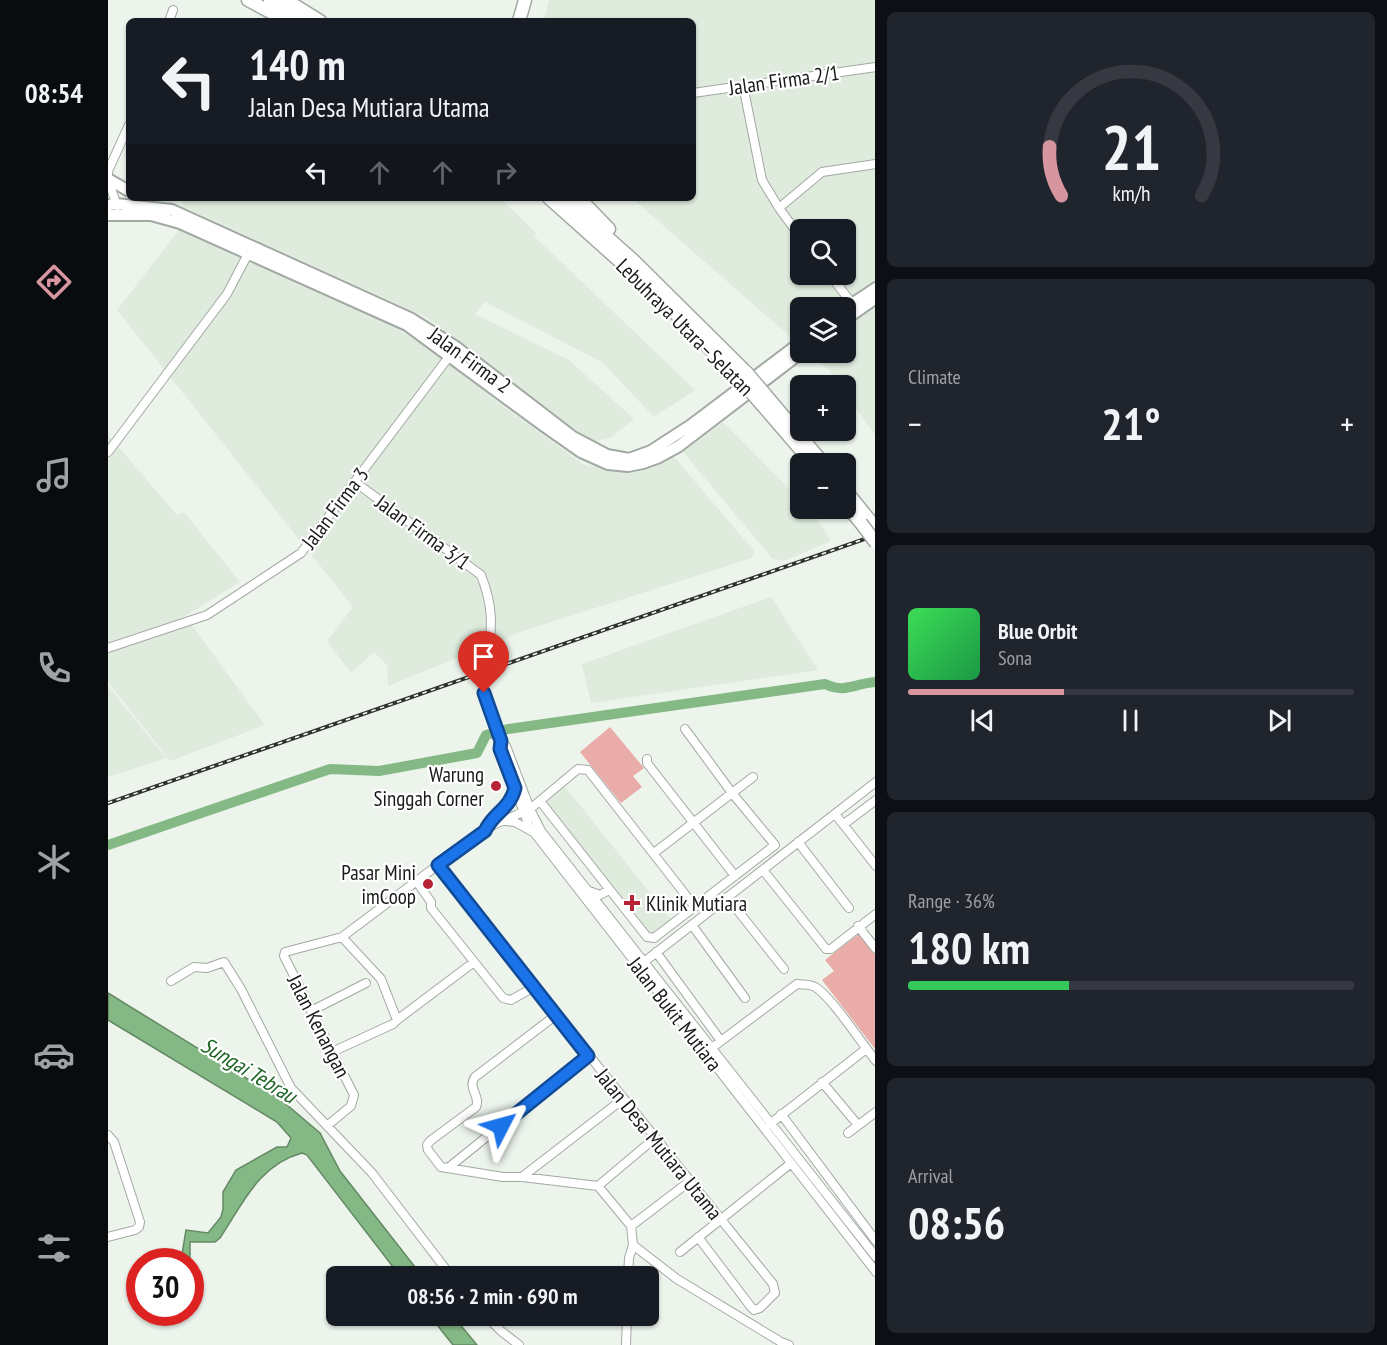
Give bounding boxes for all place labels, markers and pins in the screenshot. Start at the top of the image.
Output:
pin [458,631,509,693]
place label: Warung Singgah Corner [373,761,484,812]
marker: Warung Singgah Corner [489,779,503,793]
place label: Pasar Mini imCoop [341,859,416,910]
marker: Pasar Mini imCoop [421,877,435,891]
place label: Klinik Mutiara [646,890,747,917]
marker: Klinik Mutiara [623,894,641,912]

